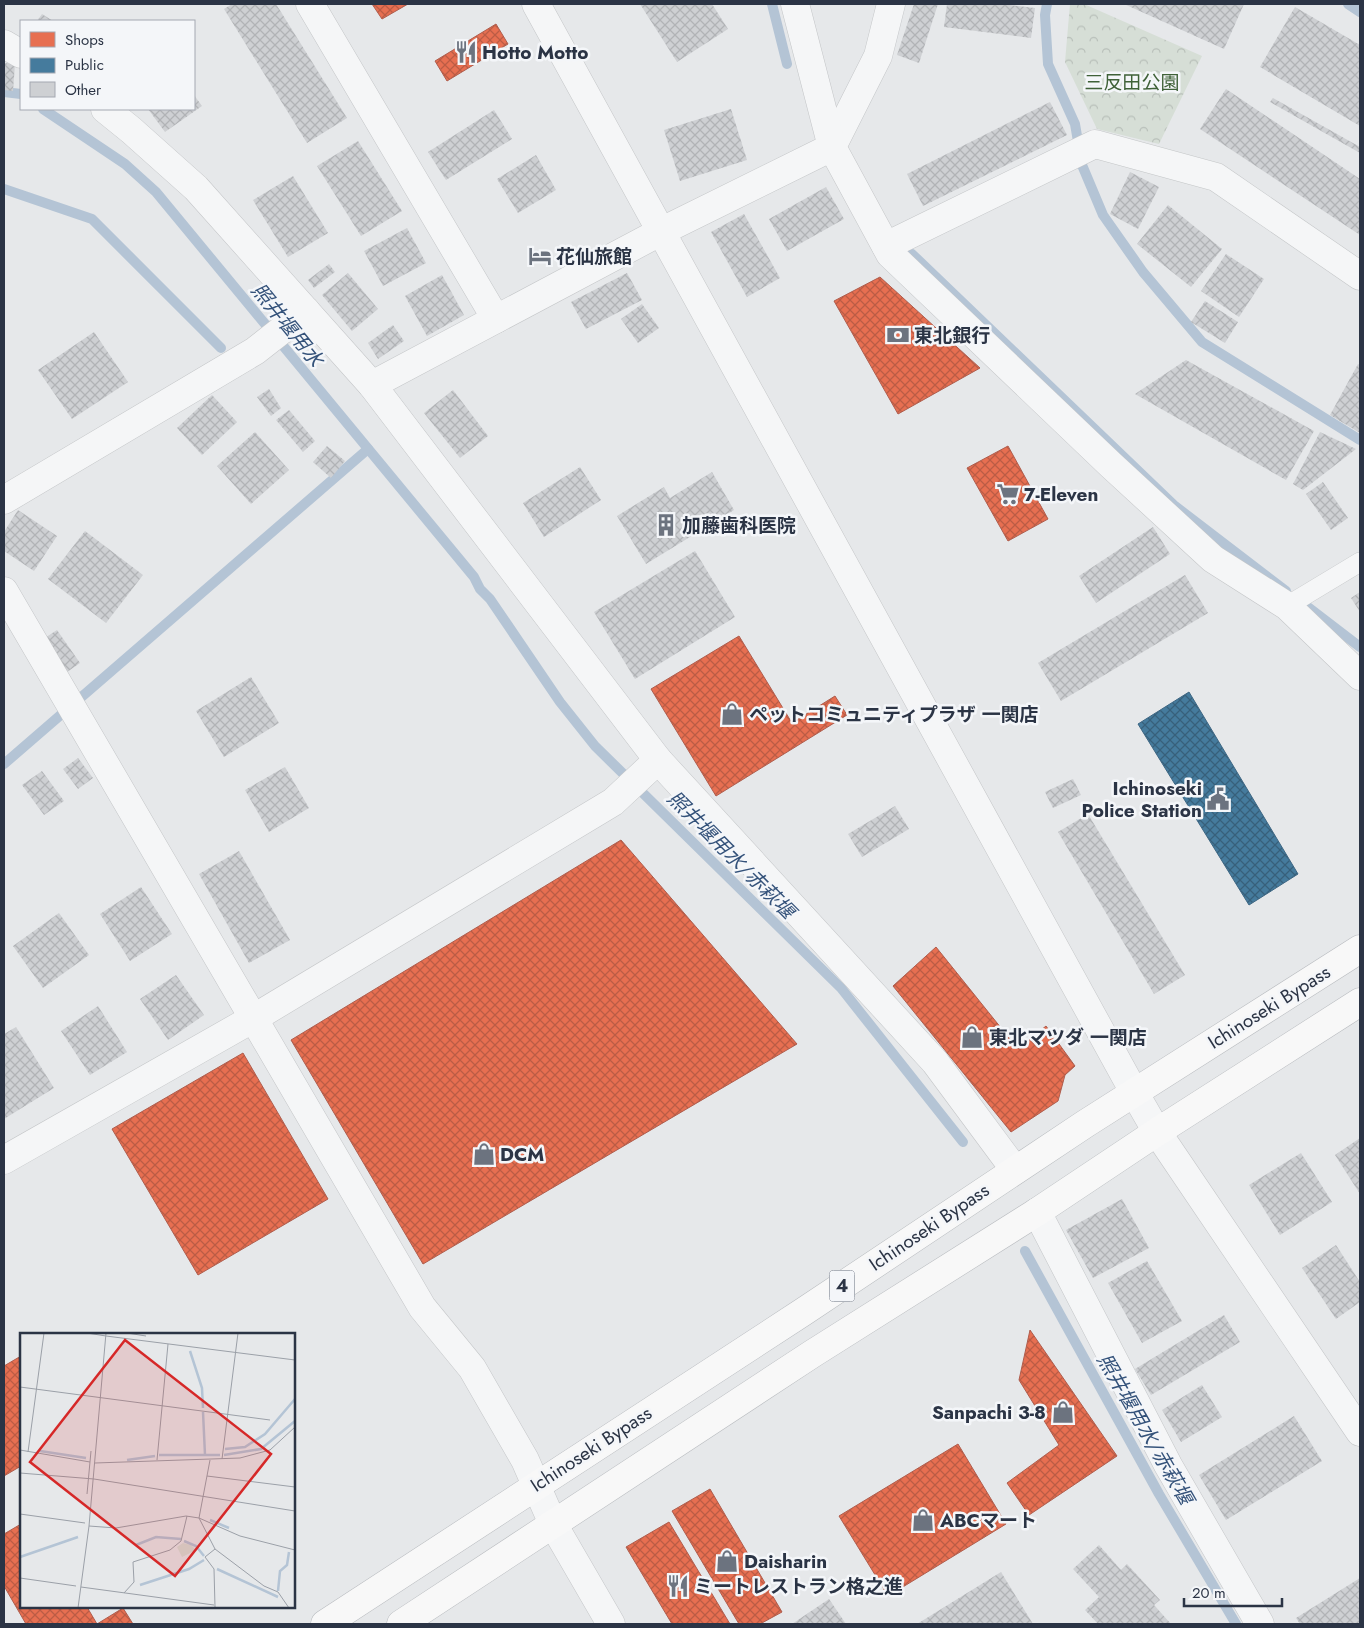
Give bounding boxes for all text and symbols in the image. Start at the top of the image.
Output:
legend [20,20,195,110]
text: Shops [65,29,104,51]
restaurant icon: Hotto Motto [453,39,479,65]
place label: Hotto Motto [482,39,589,66]
text: Public [65,54,104,76]
park label: 三反田公園 [1084,69,1180,96]
text: Other [65,79,102,101]
hotel icon: 花仙旅館 [527,243,553,269]
place label: 花仙旅館 [556,243,632,270]
water label: 照井堰用水 [244,277,331,375]
bank icon: 東北銀行 [885,322,911,348]
place label: 東北銀行 [914,322,990,349]
supermarket icon: 7-Eleven [995,481,1021,507]
place label: 7-Eleven [1024,481,1098,508]
building icon: 加藤歯科医院 [653,512,679,538]
place label: 加藤歯科医院 [682,512,796,539]
shop icon: ペットコミュニティプラザ 一関店 [719,701,745,727]
place label: ペットコミュニティプラザ 一関店 [749,701,1039,728]
place label: Ichinoseki Police Station [1082,775,1202,824]
water label: 照井堰用水/赤萩堰 [661,785,804,928]
public building icon: Ichinoseki Police Station [1205,786,1231,812]
street label: Ichinoseki Bypass [1203,958,1336,1055]
shop icon: 東北マツダ 一関店 [959,1024,985,1050]
place label: 東北マツダ 一関店 [989,1024,1147,1051]
shop icon: DCM [471,1141,497,1167]
place label: DCM [500,1141,544,1168]
street label: Ichinoseki Bypass [864,1177,995,1277]
road number: 4 [830,1270,854,1302]
inset map [20,1333,295,1608]
water label: 照井堰用水/赤萩堰 [1090,1348,1202,1513]
street label: Ichinoseki Bypass [525,1399,657,1498]
place label: Sanpachi 3-8 [932,1399,1046,1426]
shop icon: Sanpachi 3-8 [1050,1399,1076,1425]
shop icon: ABCマート [910,1507,936,1533]
place label: ABCマート [939,1507,1037,1534]
shop icon: Daisharin [714,1548,740,1574]
place label: Daisharin [744,1548,827,1575]
restaurant icon: ミートレストラン格之進 [665,1573,691,1599]
place label: ミートレストラン格之進 [694,1573,903,1600]
scale bar [1184,1576,1282,1608]
text: 20 m [1192,1582,1226,1604]

